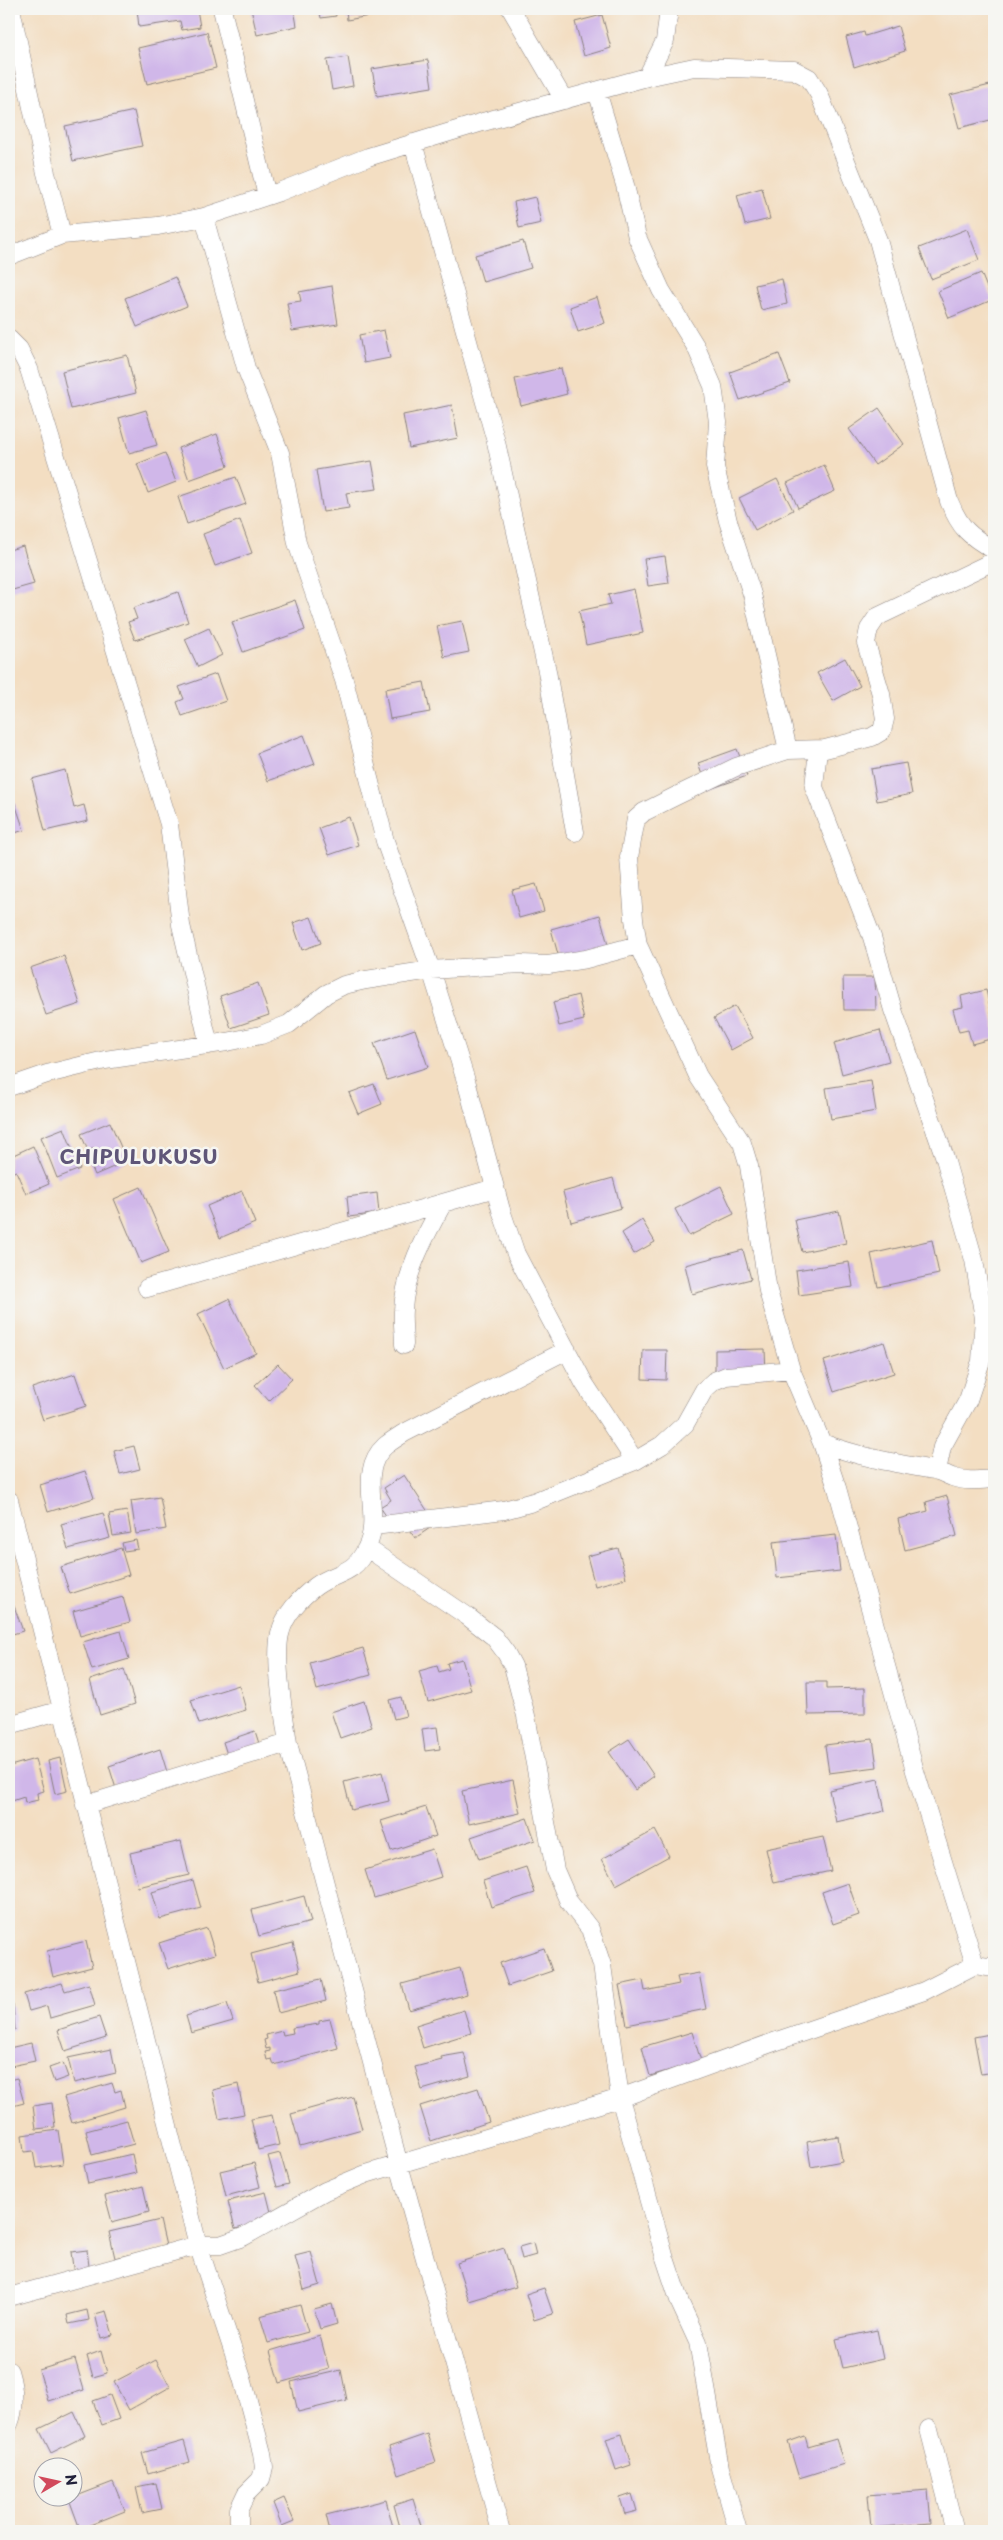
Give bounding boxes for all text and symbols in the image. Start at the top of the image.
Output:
district label: CHIPULUKUSU [59,1141,219,1171]
north arrow [32,2458,82,2508]
text: N [60,2473,83,2487]

